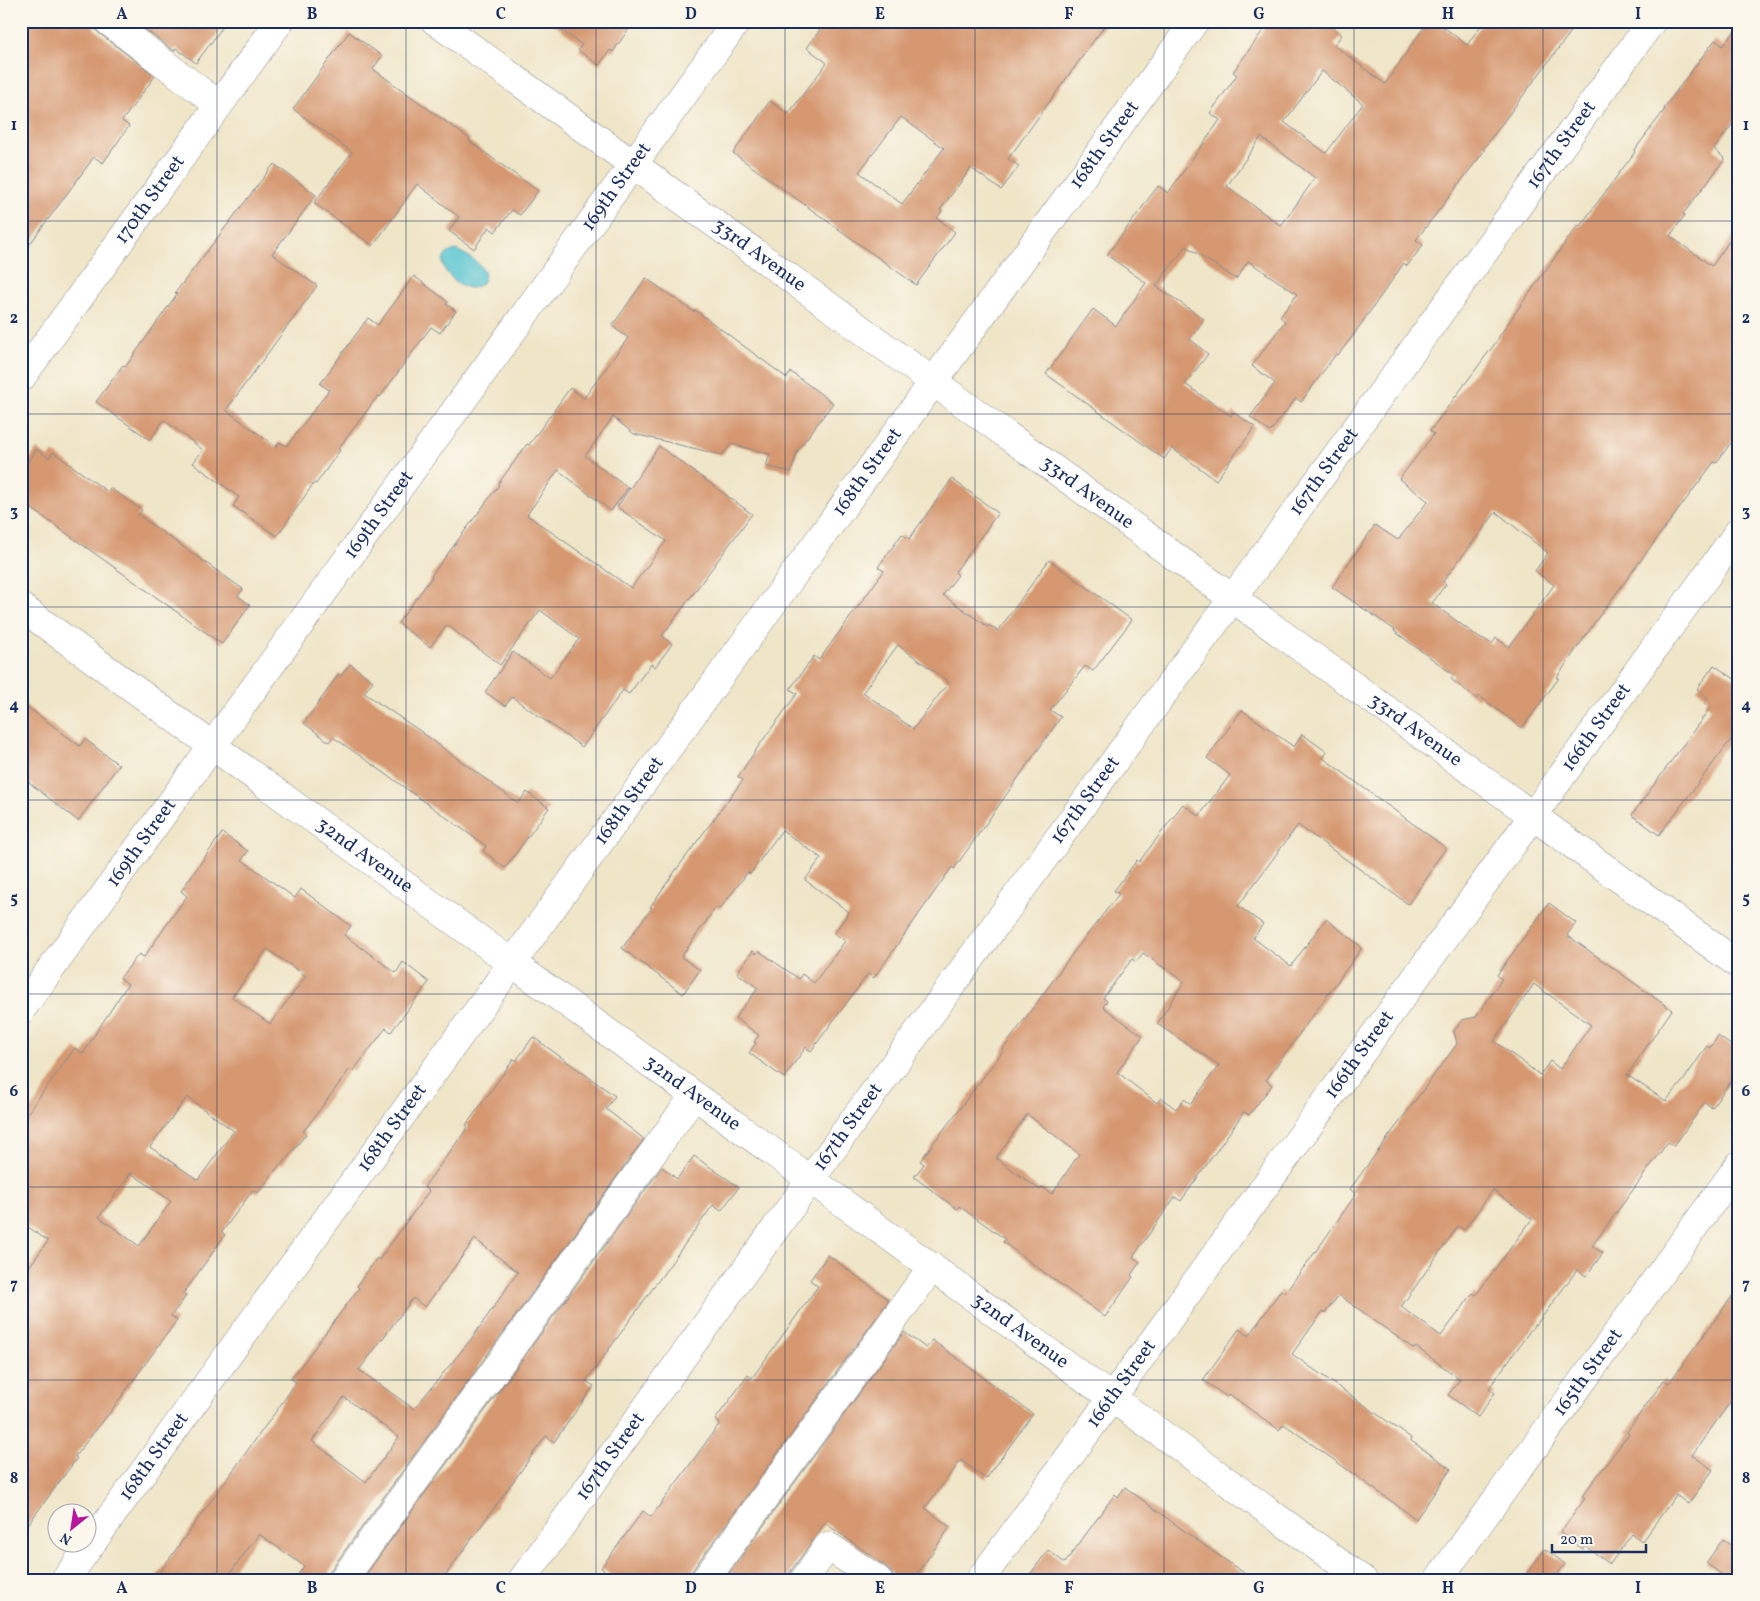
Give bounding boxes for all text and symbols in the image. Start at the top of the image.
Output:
text: A [116,4,128,26]
text: B [307,4,318,26]
text: C [496,4,506,26]
text: D [685,4,697,26]
text: E [875,4,885,26]
text: F [1064,4,1074,26]
text: G [1253,4,1265,26]
text: H [1442,4,1454,26]
text: I [1635,4,1641,26]
street label: 168th Street [1063,95,1147,195]
street label: 167th Street [1520,95,1603,195]
text: 1 [11,115,17,137]
text: 1 [1743,115,1749,137]
street label: 169th Street [575,137,659,237]
street label: 170th Street [108,150,192,250]
street label: 33rd Avenue [706,212,812,299]
text: 2 [10,308,18,330]
text: 2 [1742,308,1750,330]
street label: 168th Street [826,422,910,522]
street label: 167th Street [1283,422,1366,522]
street label: 33rd Avenue [1034,450,1140,537]
street label: 169th Street [338,465,421,565]
text: 3 [10,501,18,523]
text: 3 [1742,501,1750,523]
street label: 166th Street [1555,678,1638,778]
street label: 33rd Avenue [1363,687,1468,774]
text: 4 [9,695,19,717]
text: 4 [1741,695,1751,717]
street label: 168th Street [588,751,671,851]
street label: 167th Street [1044,751,1127,850]
street label: 169th Street [100,793,184,893]
street label: 32nd Avenue [310,811,419,901]
text: 5 [10,888,18,910]
text: 5 [1742,888,1750,910]
street label: 166th Street [1318,1005,1402,1105]
street label: 32nd Avenue [638,1049,746,1138]
street label: 167th Street [807,1077,890,1177]
street label: 168th Street [351,1078,434,1178]
text: 6 [10,1081,19,1103]
text: 6 [1742,1081,1751,1103]
text: 7 [10,1274,18,1296]
text: 7 [1742,1274,1750,1296]
street label: 32nd Avenue [966,1287,1074,1376]
street label: 165th Street [1547,1323,1630,1423]
street label: 166th Street [1080,1334,1164,1434]
street label: 168th Street [113,1407,196,1507]
street label: 167th Street [569,1407,652,1507]
text: 8 [10,1468,18,1490]
text: 8 [1742,1468,1750,1490]
north arrow [48,1504,98,1554]
scale bar [1552,1521,1646,1553]
text: N [57,1527,75,1549]
text: 20 m [1560,1530,1593,1551]
text: A [116,1578,128,1600]
text: B [307,1578,318,1600]
text: C [496,1578,506,1600]
text: D [685,1578,697,1600]
text: E [875,1578,885,1600]
text: F [1064,1578,1074,1600]
text: G [1253,1578,1265,1600]
text: H [1442,1578,1454,1600]
text: I [1635,1578,1641,1600]

